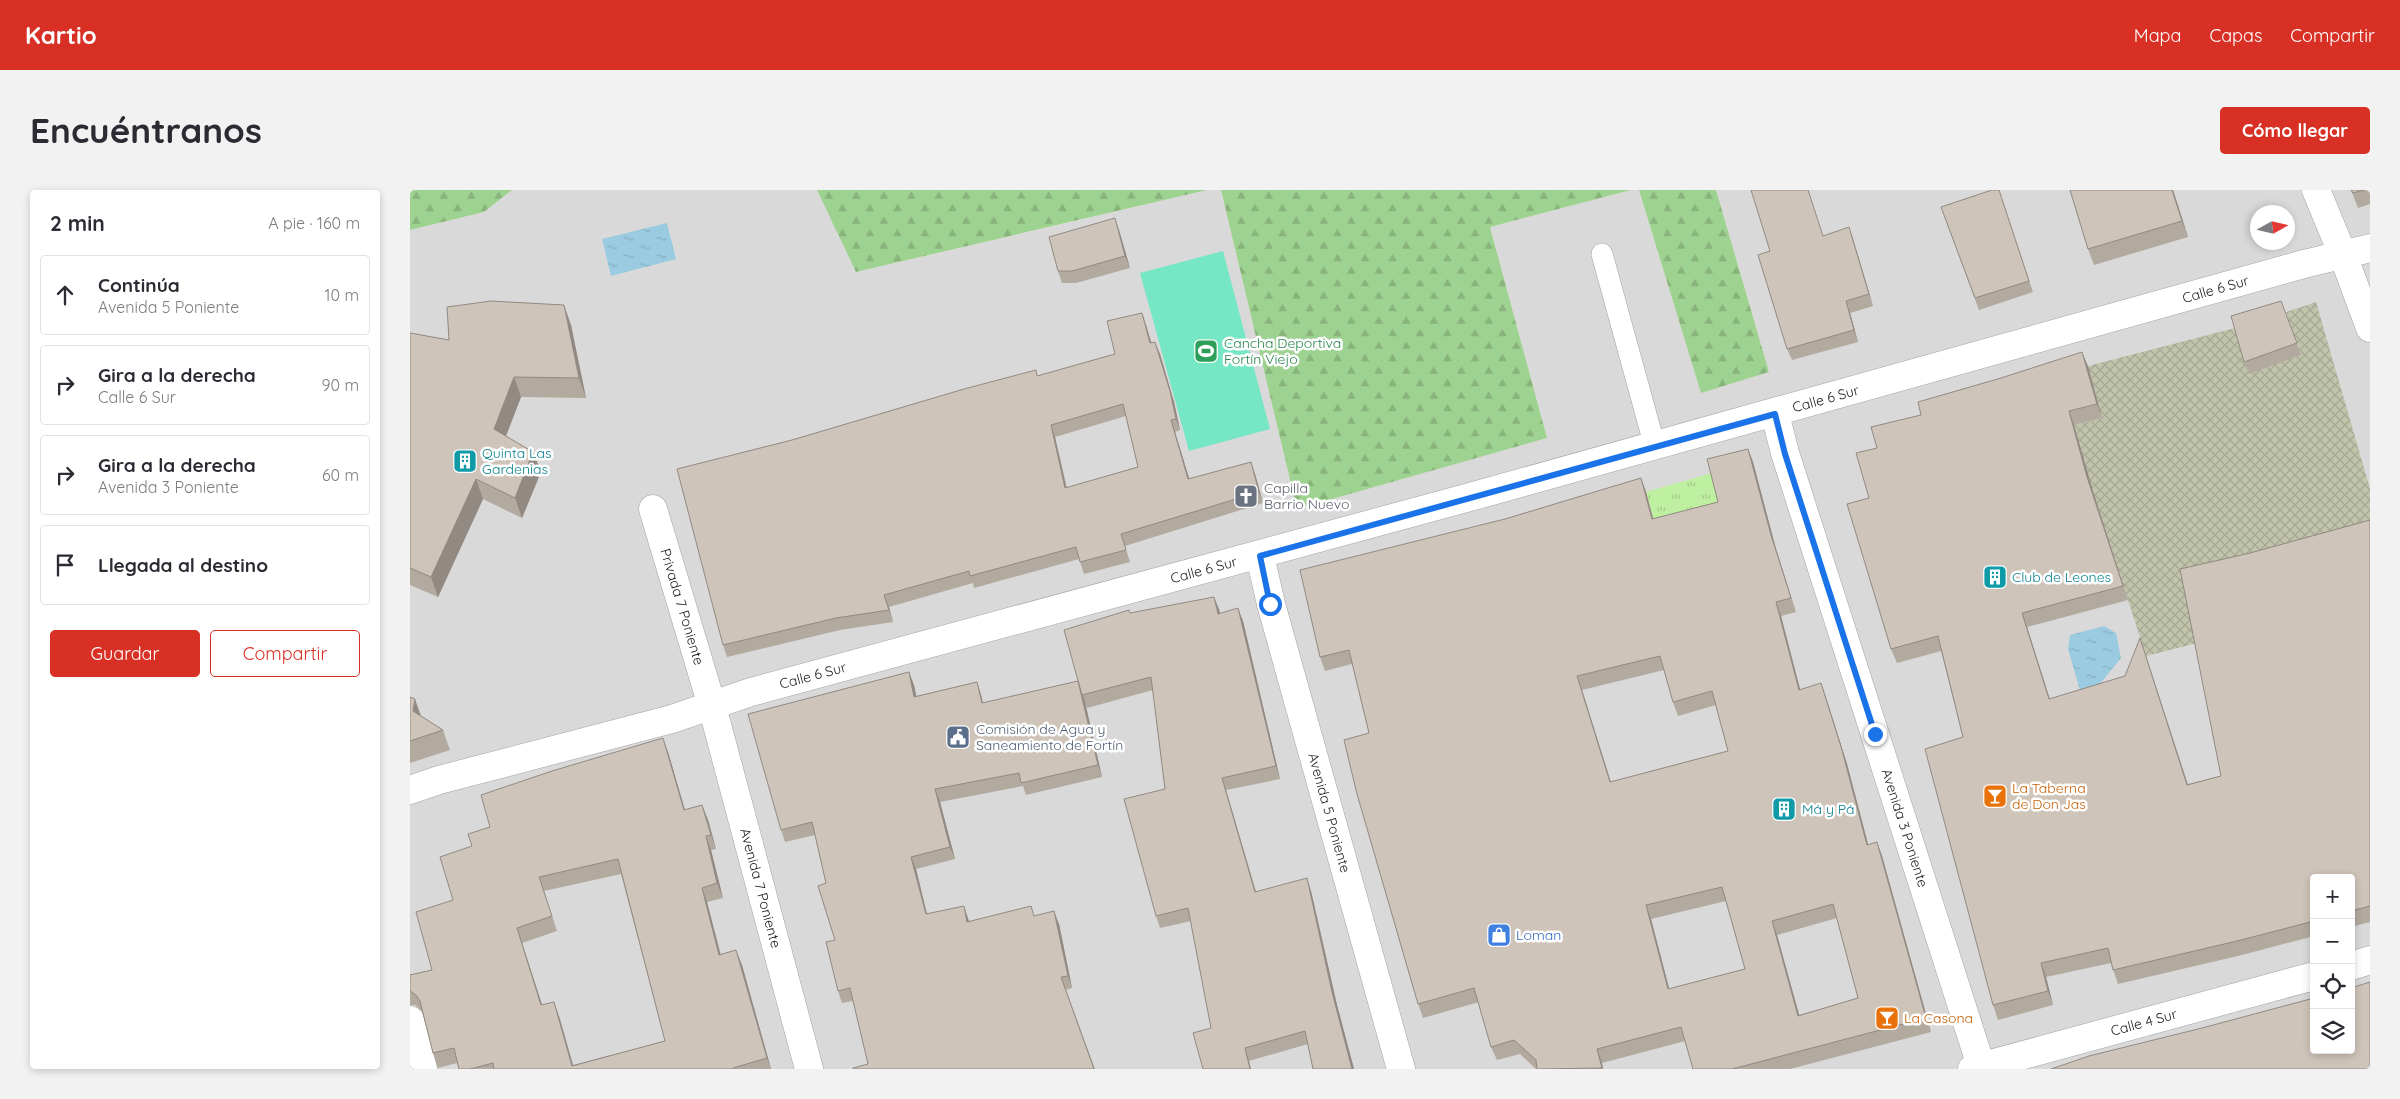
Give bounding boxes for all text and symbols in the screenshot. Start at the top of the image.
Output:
text: Kartio [25,20,97,50]
text: Mapa [2134,24,2181,47]
text: Capas [2209,24,2262,47]
text: Compartir [2290,24,2375,47]
button: Cómo llegar [2220,107,2370,154]
text: Encuéntranos [30,108,262,152]
north arrow [2250,205,2295,250]
text: 2 min [50,210,105,236]
text: A pie · 160 m [268,213,360,233]
street label: Calle 6 Sur [2180,271,2251,307]
text: Continúa [98,273,180,297]
icon: ahead [51,281,79,309]
text: 10 m [325,285,359,305]
text: Avenida 5 Poniente [98,297,239,317]
place label: Cancha Deportiva Fortín Viejo [1224,334,1341,368]
sports icon: Cancha Deportiva Fortín Viejo [1193,338,1219,364]
text: Gira a la derecha [98,363,256,387]
icon: right [51,371,79,399]
text: 90 m [322,375,359,395]
street label: Calle 6 Sur [1790,381,1862,416]
text: Calle 6 Sur [98,387,176,407]
place label: Quinta Las Gardenias [482,444,551,478]
building icon: Quinta Las Gardenias [452,448,478,474]
text: Gira a la derecha [98,453,256,477]
icon: right [51,461,79,489]
text: 60 m [322,465,359,485]
text: Avenida 3 Poniente [98,477,239,497]
place label: Capilla Barrio Nuevo [1264,479,1349,513]
church icon: Capilla Barrio Nuevo [1233,483,1259,509]
street label: Privada 7 Poniente [656,546,708,667]
icon: arrive [51,551,79,579]
street label: Calle 6 Sur [1168,552,1240,587]
text: Llegada al destino [98,553,268,577]
building icon: Club de Leones [1982,564,2008,590]
place label: Club de Leones [2012,568,2111,586]
route start [1259,593,1282,616]
button: Guardar [50,630,200,677]
button: Compartir [210,630,360,677]
street label: Calle 6 Sur [777,658,849,693]
place label: Comisión de Agua y Saneamiento de Fortín [976,720,1123,754]
route end [1864,723,1887,746]
public building icon: Comisión de Agua y Saneamiento de Fortín [945,724,971,750]
street label: Avenida 5 Poniente [1304,751,1355,875]
street label: Avenida 3 Poniente [1878,767,1932,890]
place label: La Taberna de Don Jas [2012,779,2086,813]
bar icon: La Taberna de Don Jas [1982,783,2008,809]
building icon: Má y Pá [1771,796,1797,822]
place label: Má y Pá [1802,800,1854,818]
street label: Avenida 7 Poniente [736,826,785,950]
map controls [2310,874,2355,1054]
button: + [2310,874,2355,919]
button: − [2310,919,2355,964]
shop icon: Loman [1486,922,1512,948]
place label: Loman [1516,926,1561,944]
button: locate [2310,964,2355,1009]
bar icon: La Casona [1874,1005,1900,1031]
street label: Calle 4 Sur [2109,1005,2180,1040]
place label: La Casona [1904,1009,1973,1027]
button: layers [2310,1009,2355,1054]

